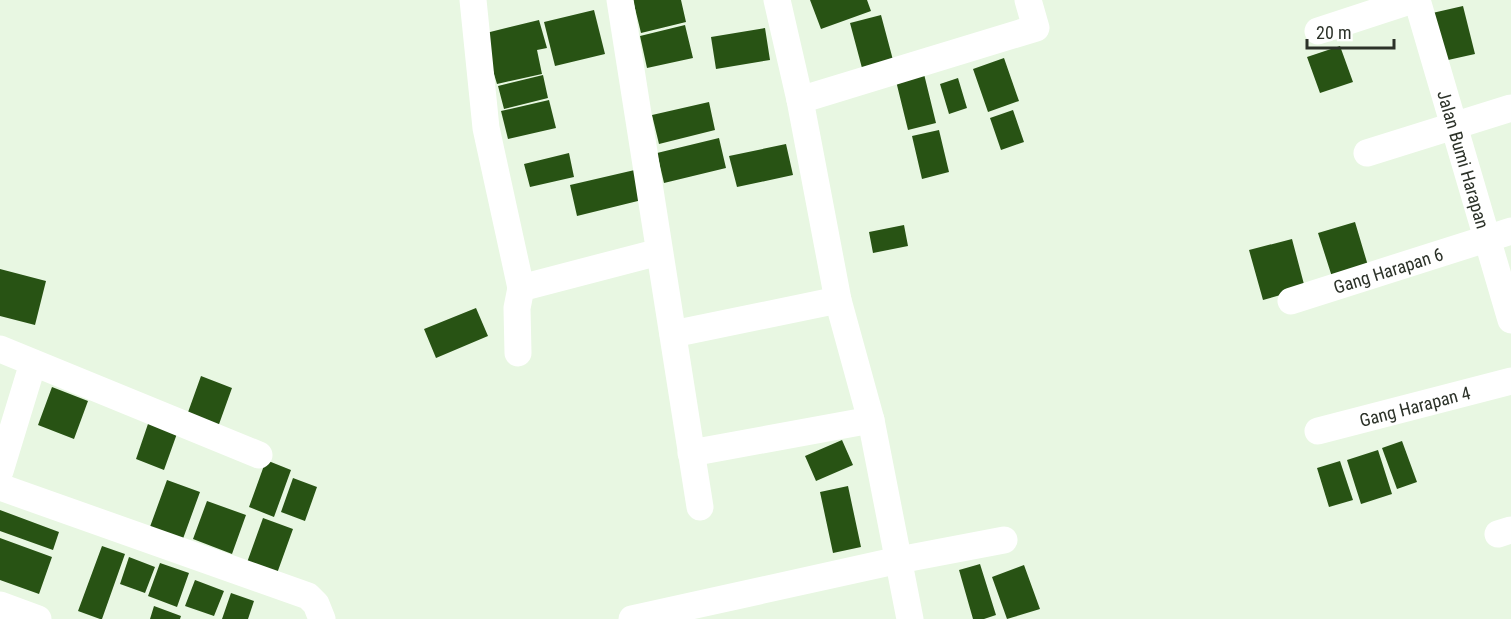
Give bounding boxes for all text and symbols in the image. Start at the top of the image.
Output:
scale bar [1307,12,1394,50]
text: 20 m [1316,22,1351,43]
street label: Jalan Bumi Harapan [1434,88,1494,231]
street label: Gang Harapan 6 [1331,243,1446,297]
street label: Gang Harapan 4 [1357,381,1473,430]

